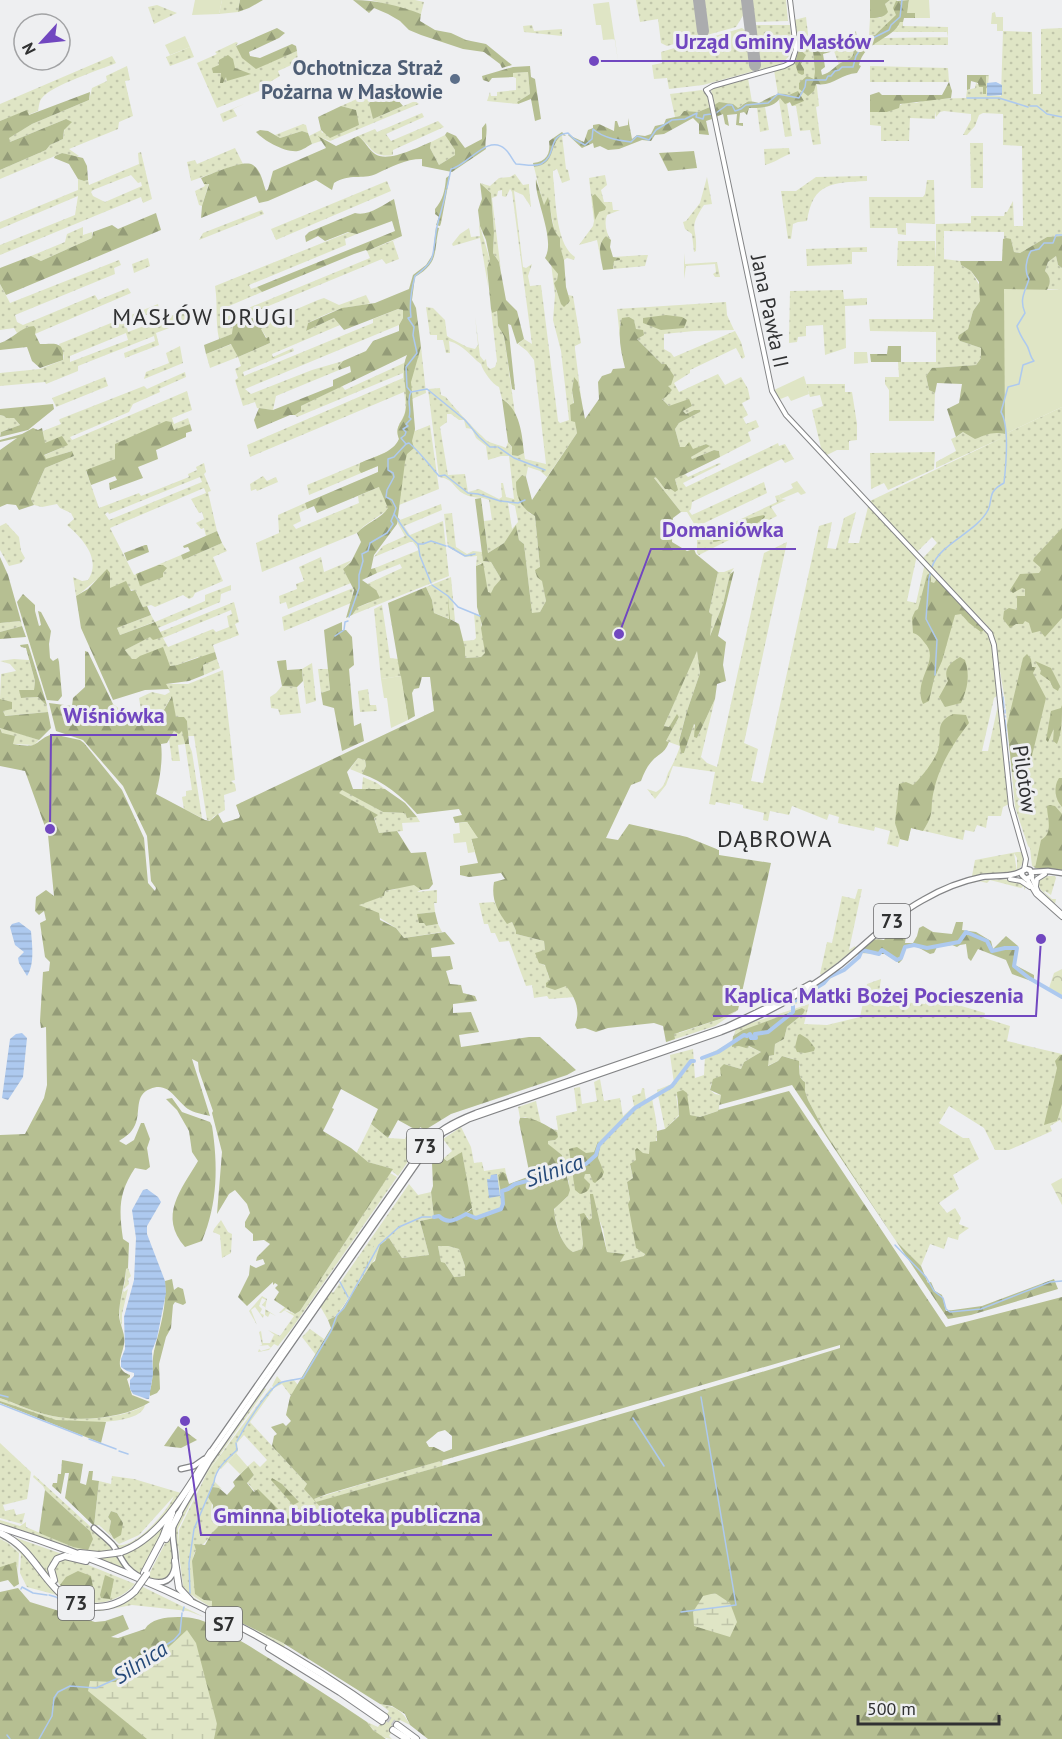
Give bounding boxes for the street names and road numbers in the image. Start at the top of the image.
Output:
street label: Jana Pawła II [745,251,795,370]
street label: Pilotów [1007,743,1043,815]
road number: 73 [874,904,910,938]
road number: 73 [407,1129,443,1163]
road number: 73 [58,1586,94,1620]
road number: S7 [206,1607,242,1641]

